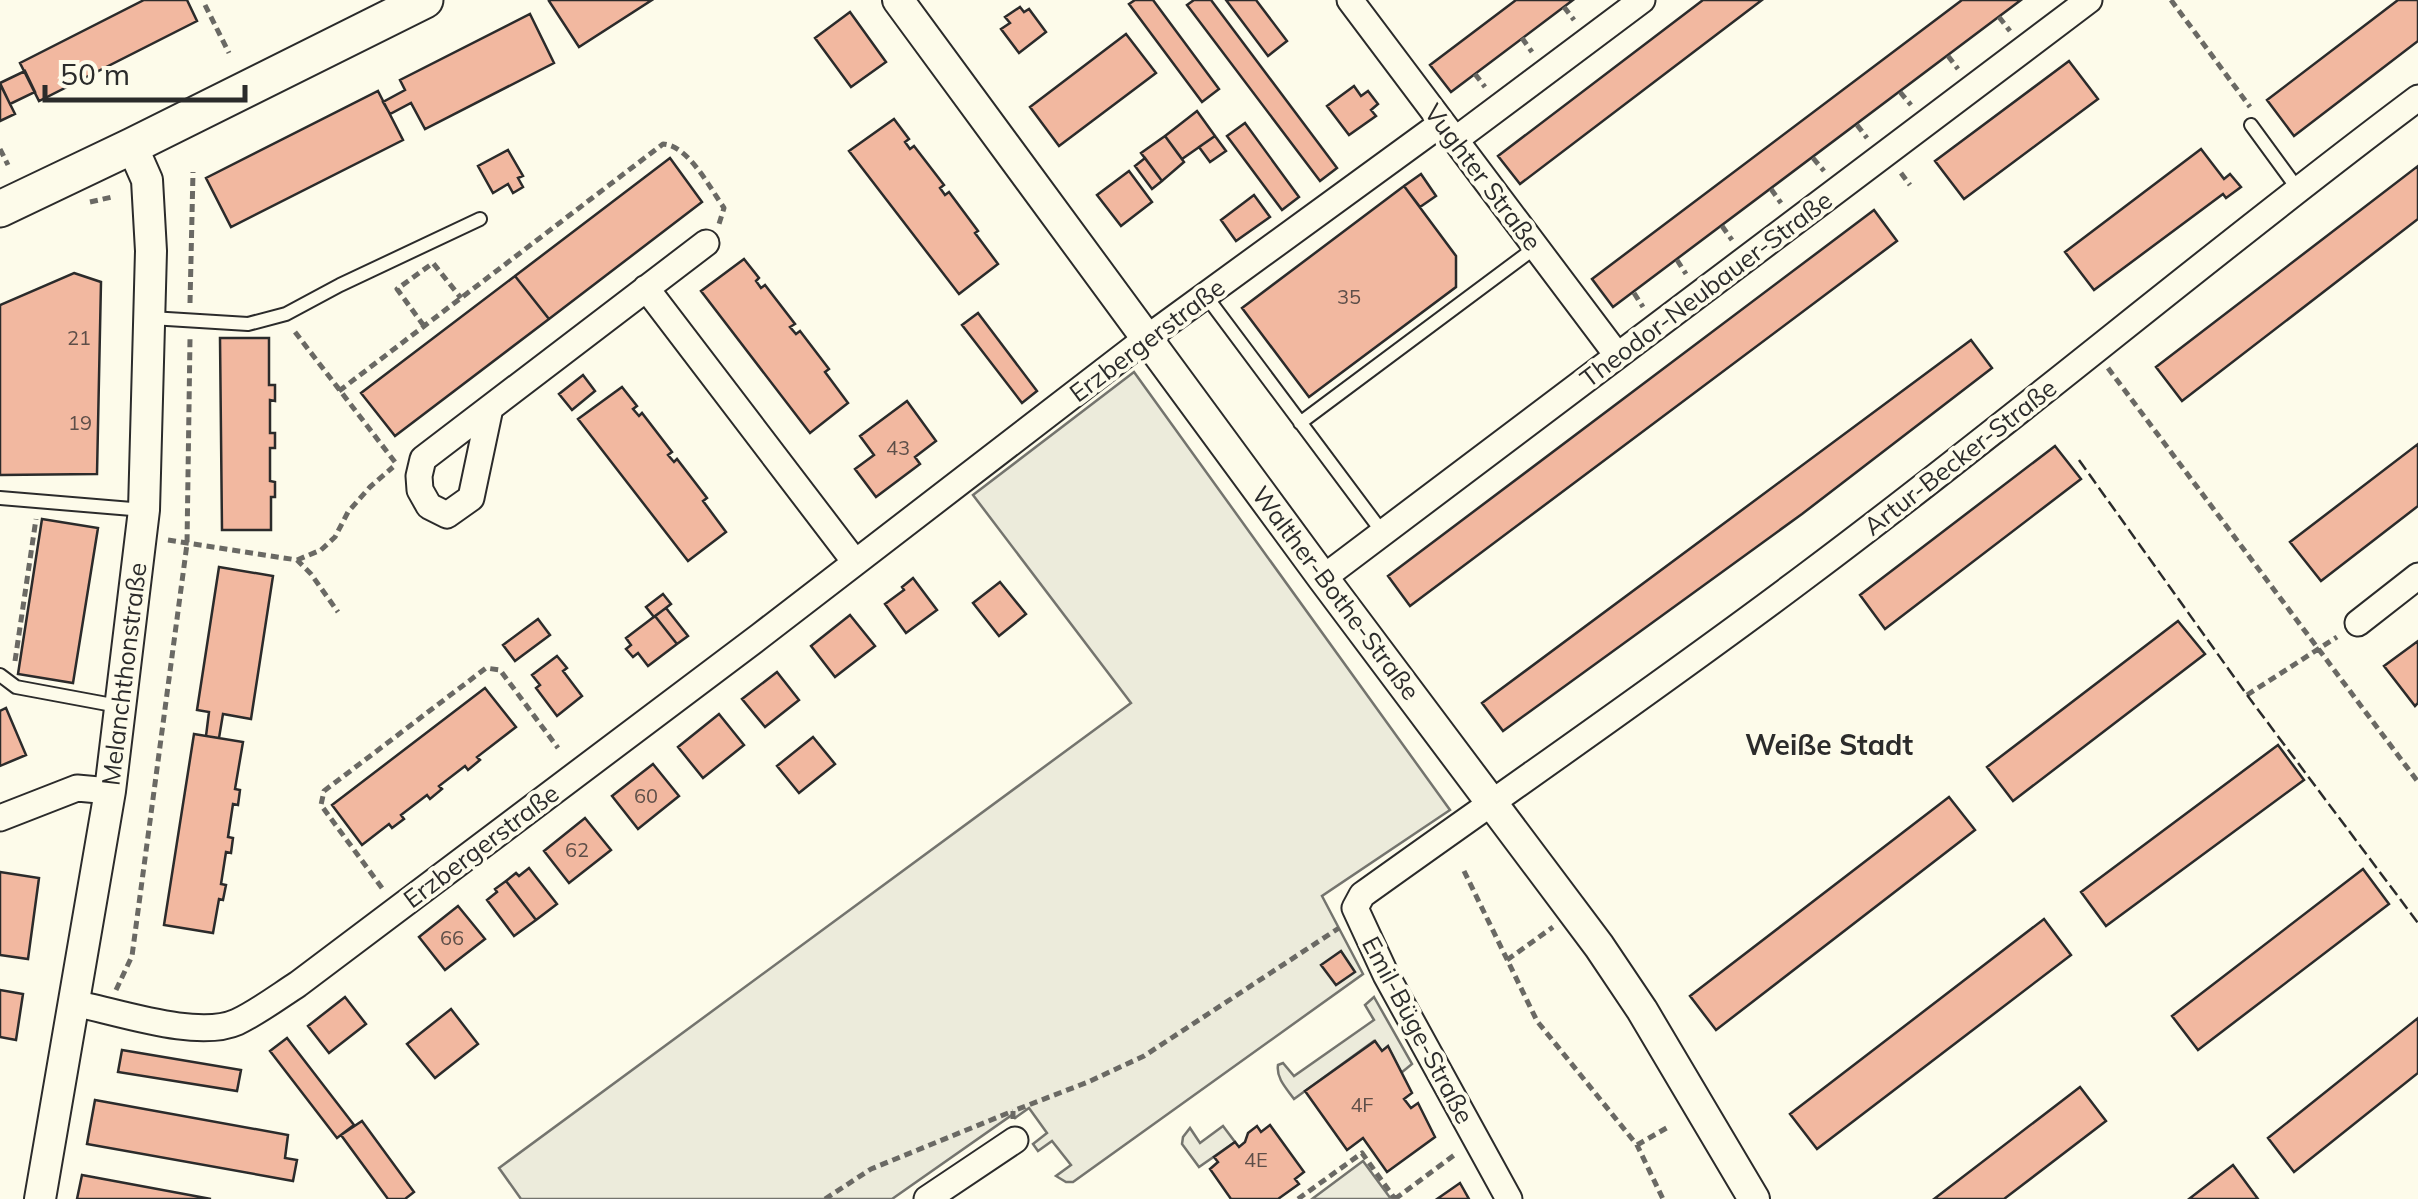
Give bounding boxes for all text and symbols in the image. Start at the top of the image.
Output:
scale bar [45,40,245,102]
text: 50 m [60,55,130,93]
street label: Vughter Straße [1418,97,1549,256]
street label: Theodor-Neubauer-Straße [1574,184,1838,393]
street label: Erzbergerstraße [1063,271,1230,408]
house number: 35 [1337,284,1361,309]
house number: 21 [67,325,91,350]
street label: Artur-Becker-Straße [1857,372,2062,541]
house number: 19 [68,410,92,435]
house number: 43 [886,435,910,460]
street label: Walther-Bothe-Straße [1246,480,1427,706]
street label: Melanchthonstraße [94,561,153,787]
district label: Weiße Stadt [1745,727,1913,762]
street label: Erzbergerstraße [397,777,564,914]
house number: 60 [634,783,658,808]
house number: 62 [565,837,589,862]
house number: 66 [440,925,464,950]
street label: Emil-Büge-Straße [1356,931,1481,1129]
house number: 4F [1350,1092,1374,1117]
house number: 4E [1244,1147,1268,1172]

